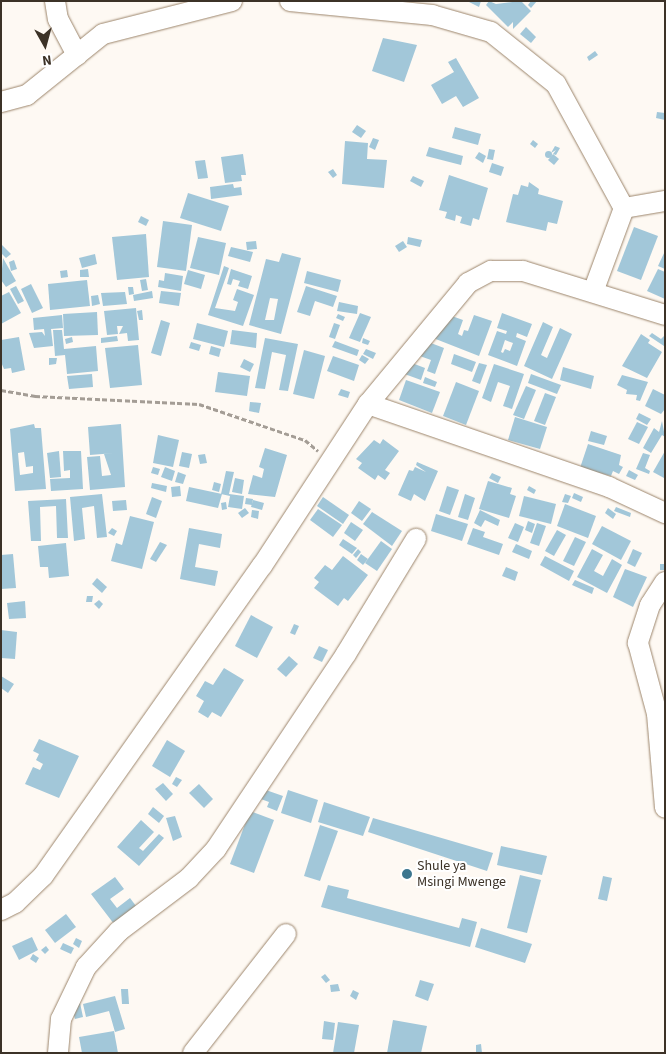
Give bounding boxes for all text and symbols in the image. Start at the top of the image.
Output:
north arrow [20,20,70,70]
text: N [41,49,53,70]
place label: Shule ya Msingi Mwenge [417,858,506,890]
marker: Shule ya Msingi Mwenge [401,868,413,880]

